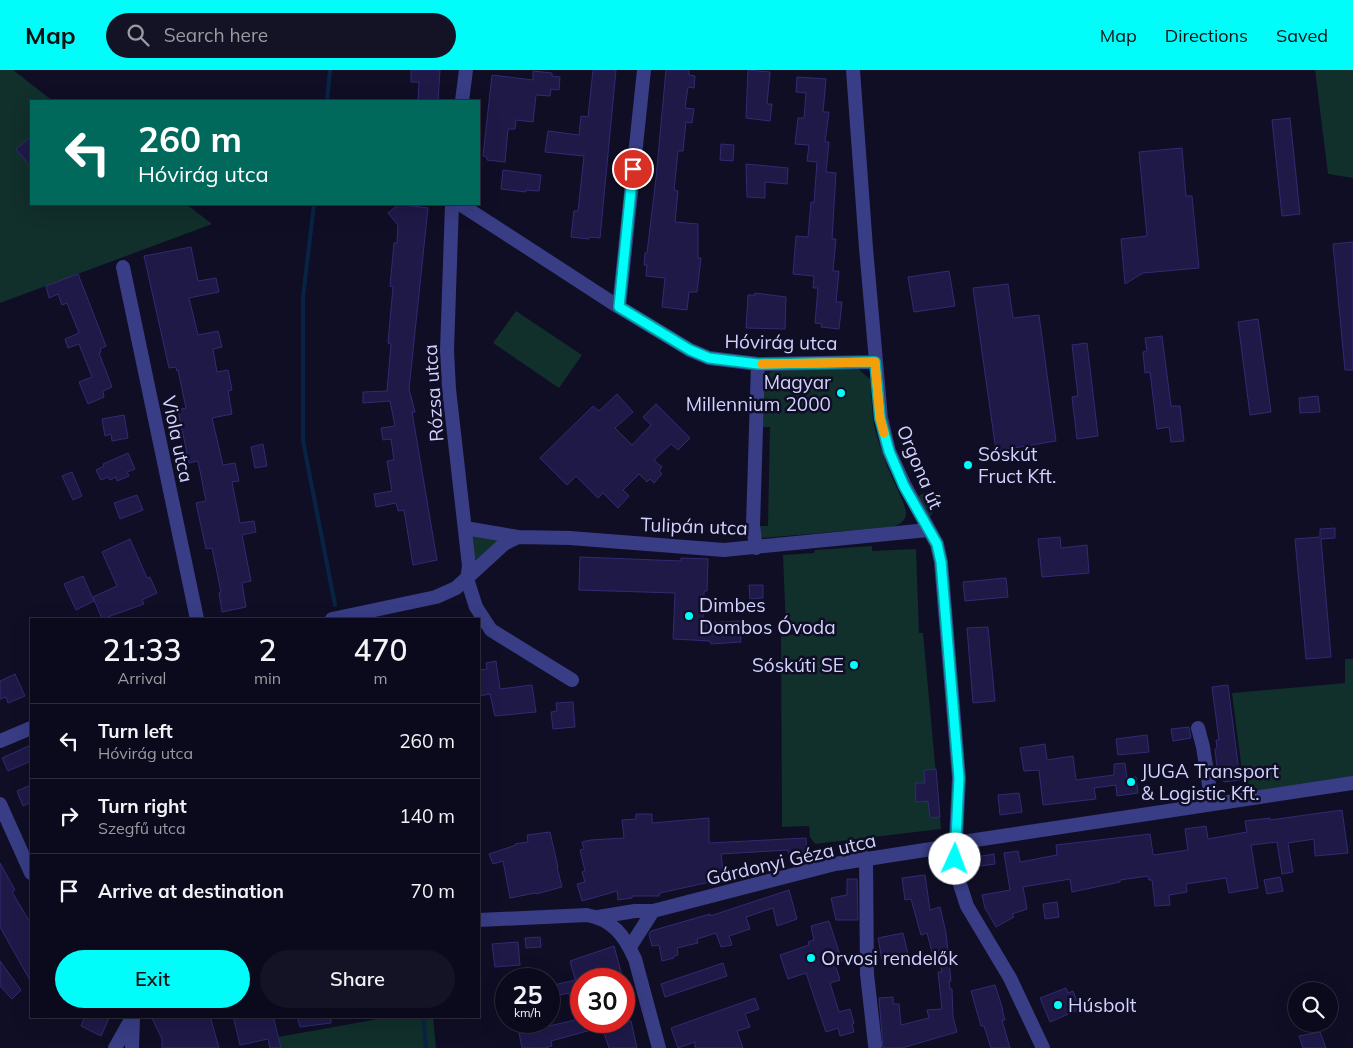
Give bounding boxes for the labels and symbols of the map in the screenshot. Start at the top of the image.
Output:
pin [612,148,654,190]
street label: Hóvirág utca [724,329,838,355]
street label: Rózsa utca [418,344,448,442]
place label: Magyar Millennium 2000 [686,370,831,416]
marker: Magyar Millennium 2000 [835,387,847,399]
street label: Viola utca [157,394,199,484]
street label: Orgona út [892,421,949,513]
place label: Sóskút Fruct Kft. [978,442,1056,488]
marker: Sóskút Fruct Kft. [962,459,974,471]
street label: Tulipán utca [640,512,748,540]
place label: Dimbes Dombos Óvoda [699,593,836,639]
marker: Dimbes Dombos Óvoda [683,610,695,622]
place label: Sóskúti SE [752,653,844,677]
marker: Sóskúti SE [848,659,860,671]
place label: JUGA Transport & Logistic Kft. [1141,759,1279,805]
marker: JUGA Transport & Logistic Kft. [1125,776,1137,788]
street label: Gárdonyi Géza utca [704,828,878,890]
position arrow [928,832,980,884]
place label: Orvosi rendelők [821,946,958,970]
marker: Orvosi rendelők [805,952,817,964]
speed limit sign: 30 [570,968,635,1033]
place label: Húsbolt [1068,993,1137,1017]
marker: Húsbolt [1052,999,1064,1011]

